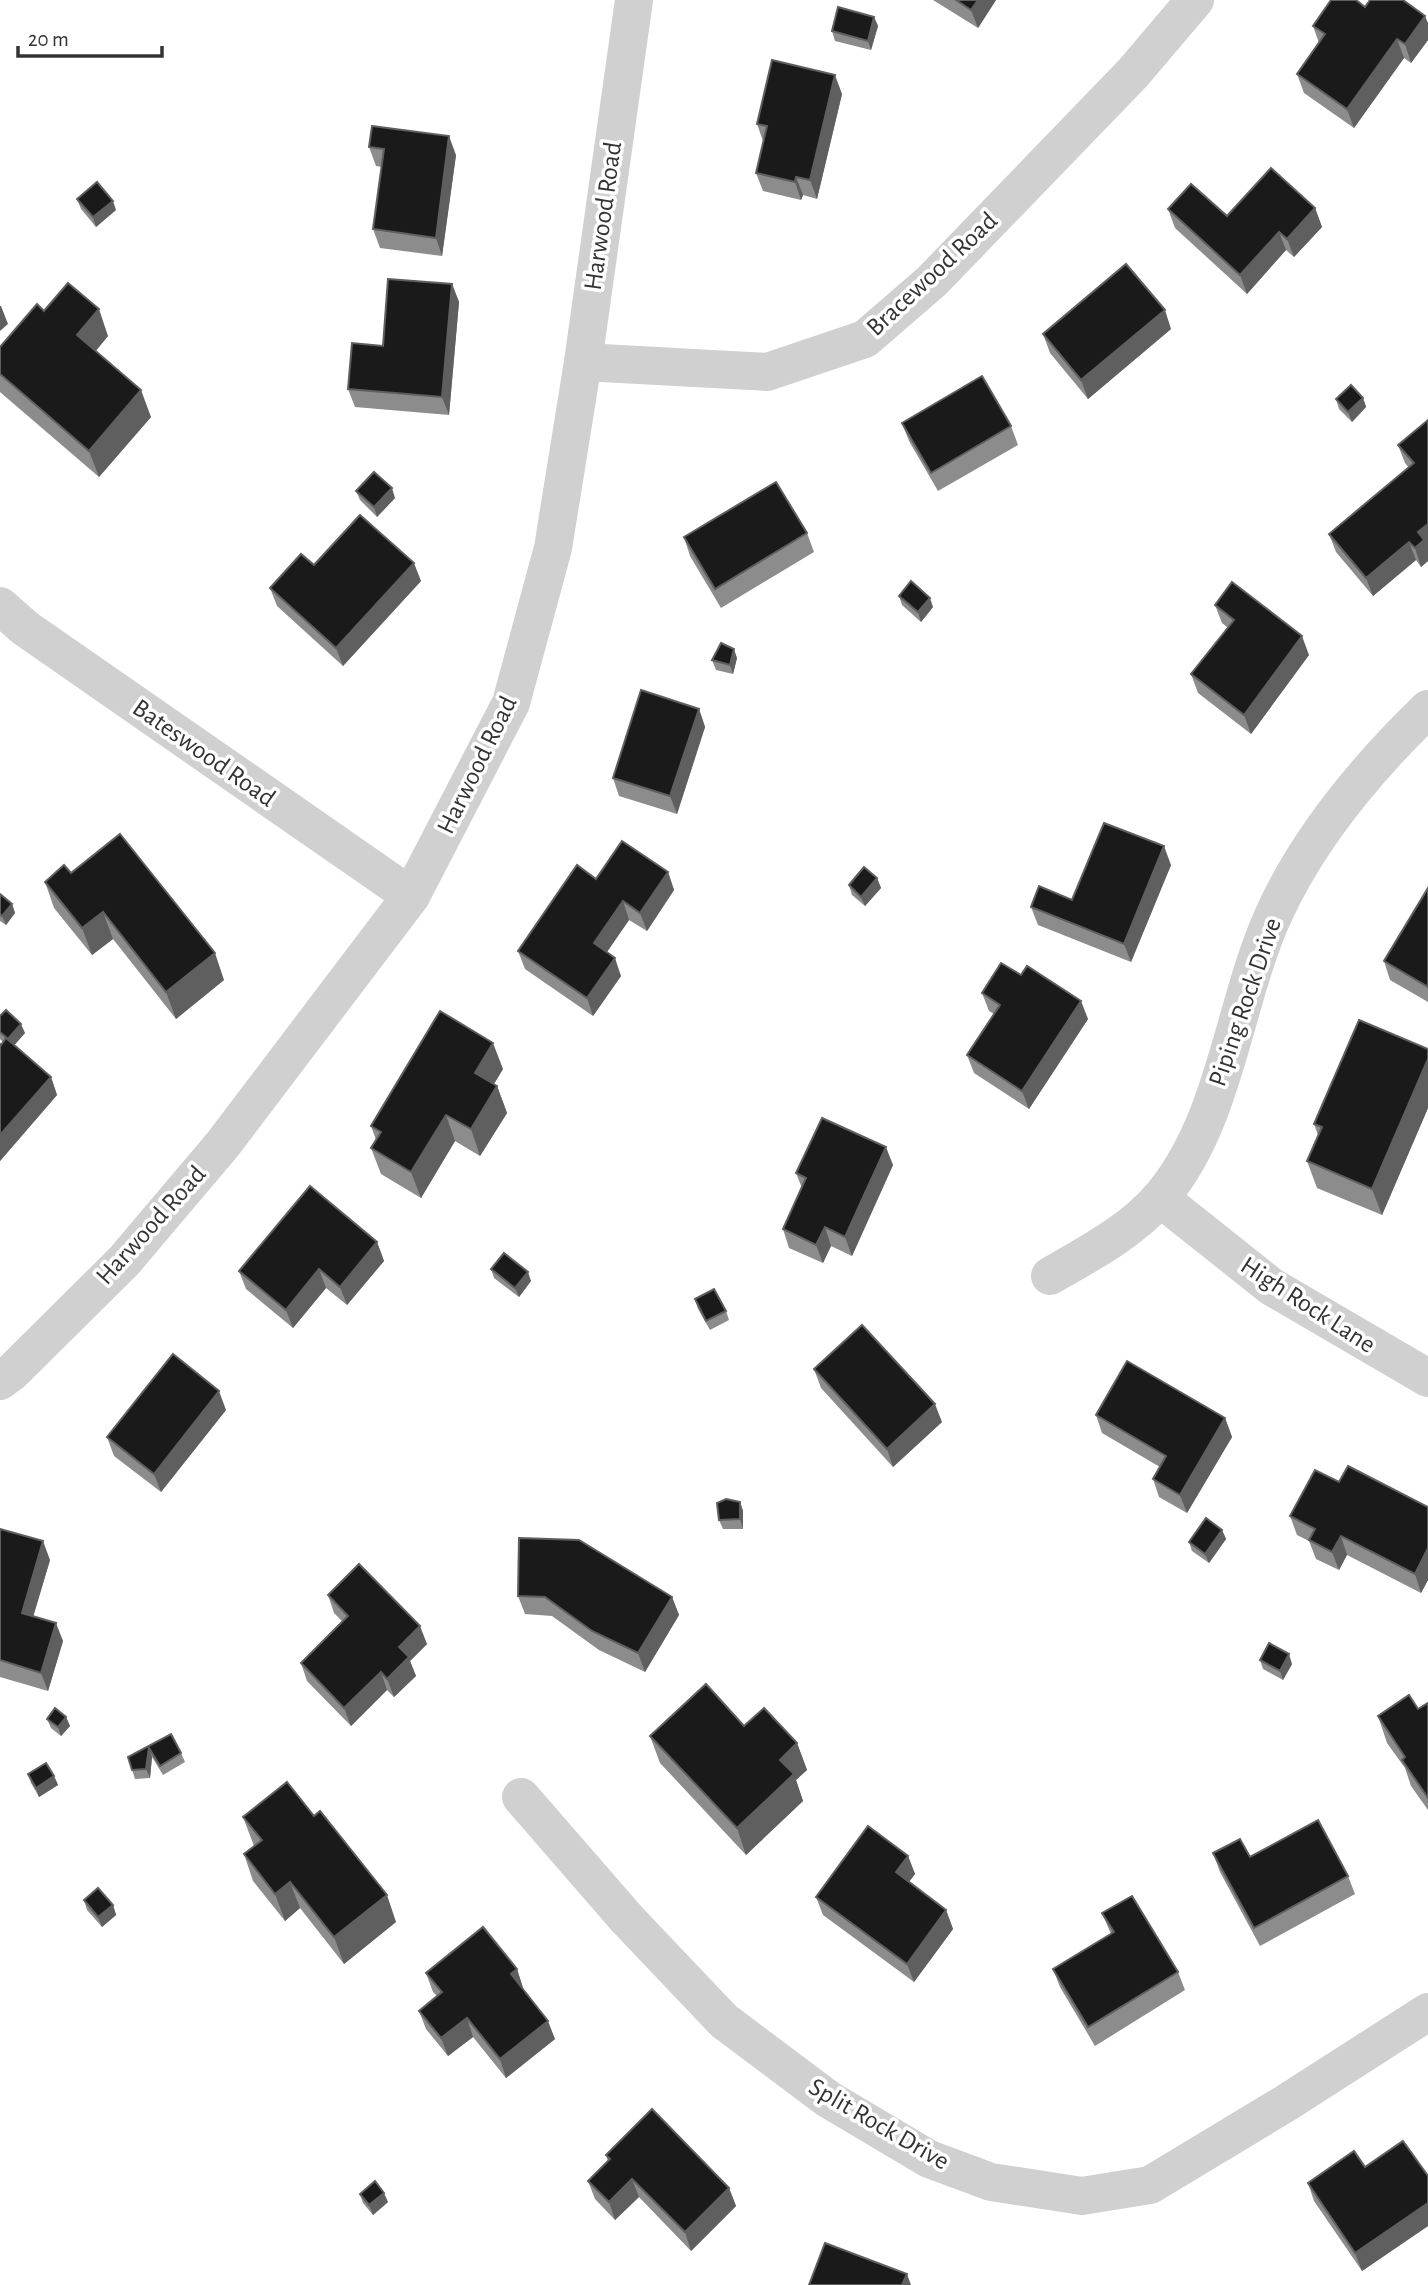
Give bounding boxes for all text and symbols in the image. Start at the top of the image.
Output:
scale bar [18,14,161,58]
text: 20 m [28,29,69,50]
street label: Harwood Road [580,140,626,292]
street label: Bracewood Road [862,207,1002,341]
street label: Harwood Road [432,692,522,838]
street label: Bateswood Road [128,694,280,812]
street label: Piping Rock Drive [1204,914,1286,1090]
street label: Harwood Road [91,1161,211,1289]
street label: High Rock Lane [1236,1252,1380,1358]
street label: Split Rock Drive [804,2073,954,2175]

